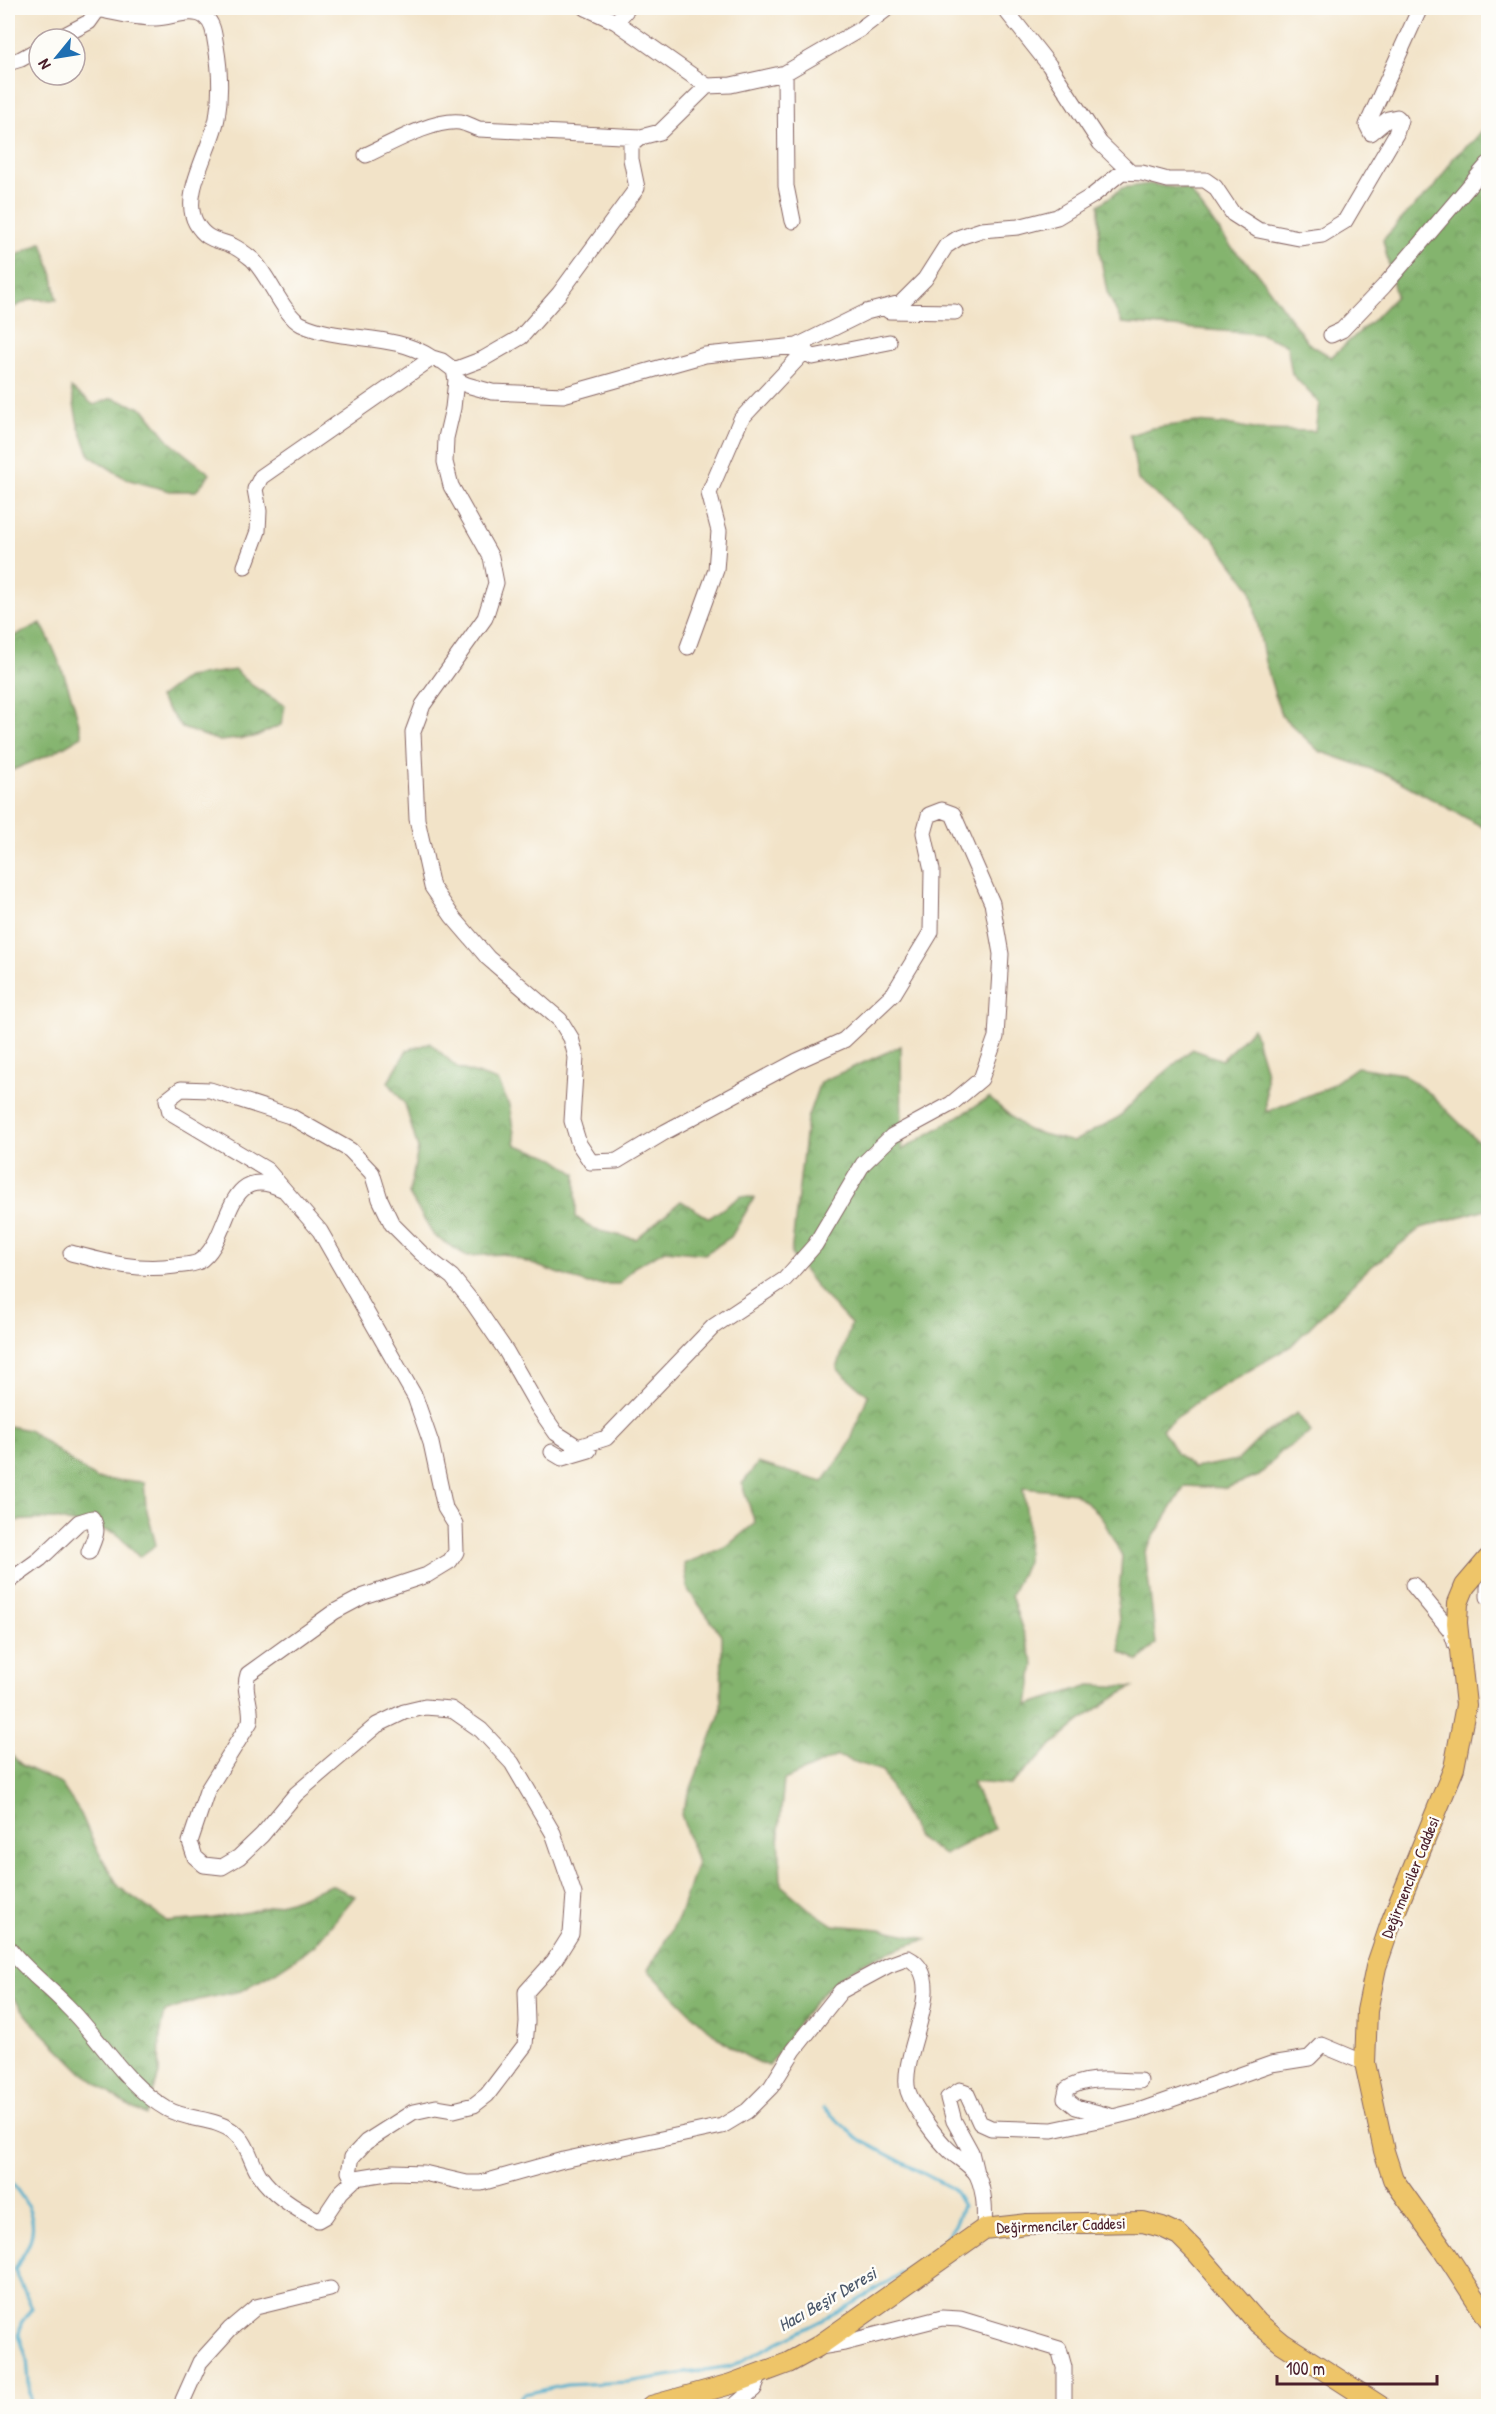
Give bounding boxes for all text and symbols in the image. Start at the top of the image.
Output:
north arrow [27,27,87,87]
text: N [32,55,56,74]
street label: Değirmenciler Caddesi [1376,1813,1444,1941]
street label: Değirmenciler Caddesi [996,2212,1126,2238]
water label: Hacı Beşir Deresi [773,2260,882,2337]
scale bar [1277,2348,1438,2386]
text: 100 m [1286,2356,1325,2381]

